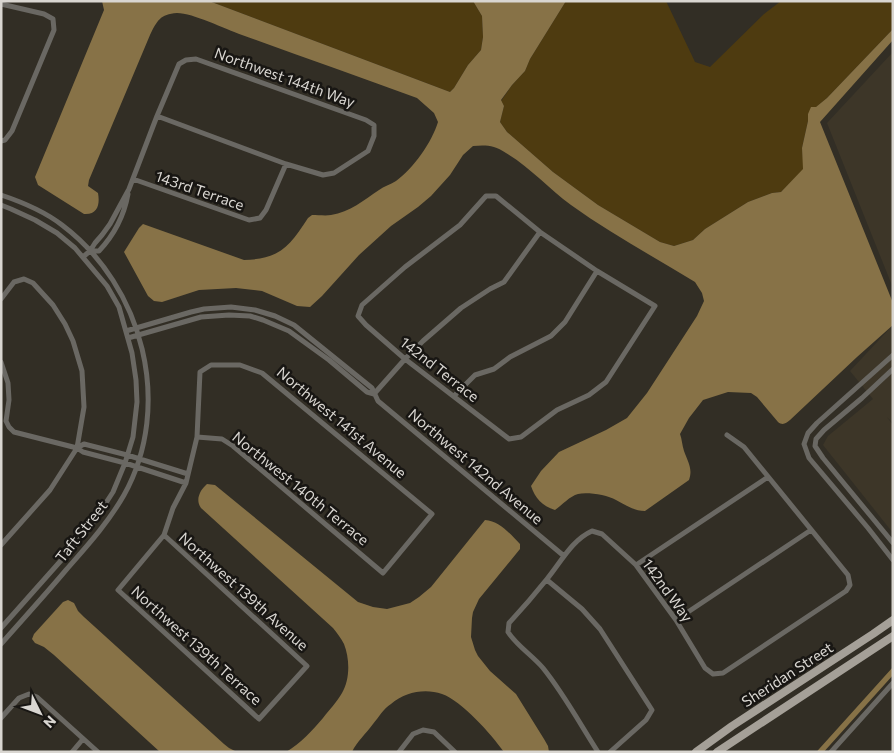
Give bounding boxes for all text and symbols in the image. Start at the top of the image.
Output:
street label: Northwest 144th Way [212,43,358,111]
street label: 143rd Terrace [153,166,247,214]
street label: 142nd Terrace [397,333,483,405]
street label: Northwest 141st Avenue [274,363,410,481]
street label: Northwest 142nd Avenue [405,404,547,528]
street label: Northwest 140th Terrace [229,427,373,549]
street label: Taft Street [51,496,111,566]
street label: Northwest 139th Avenue [176,528,313,654]
street label: 142nd Way [639,555,697,625]
street label: Northwest 139th Terrace [128,582,266,708]
street label: Sheridan Street [738,638,836,710]
north arrow [15,688,65,738]
text: N [40,712,60,732]

